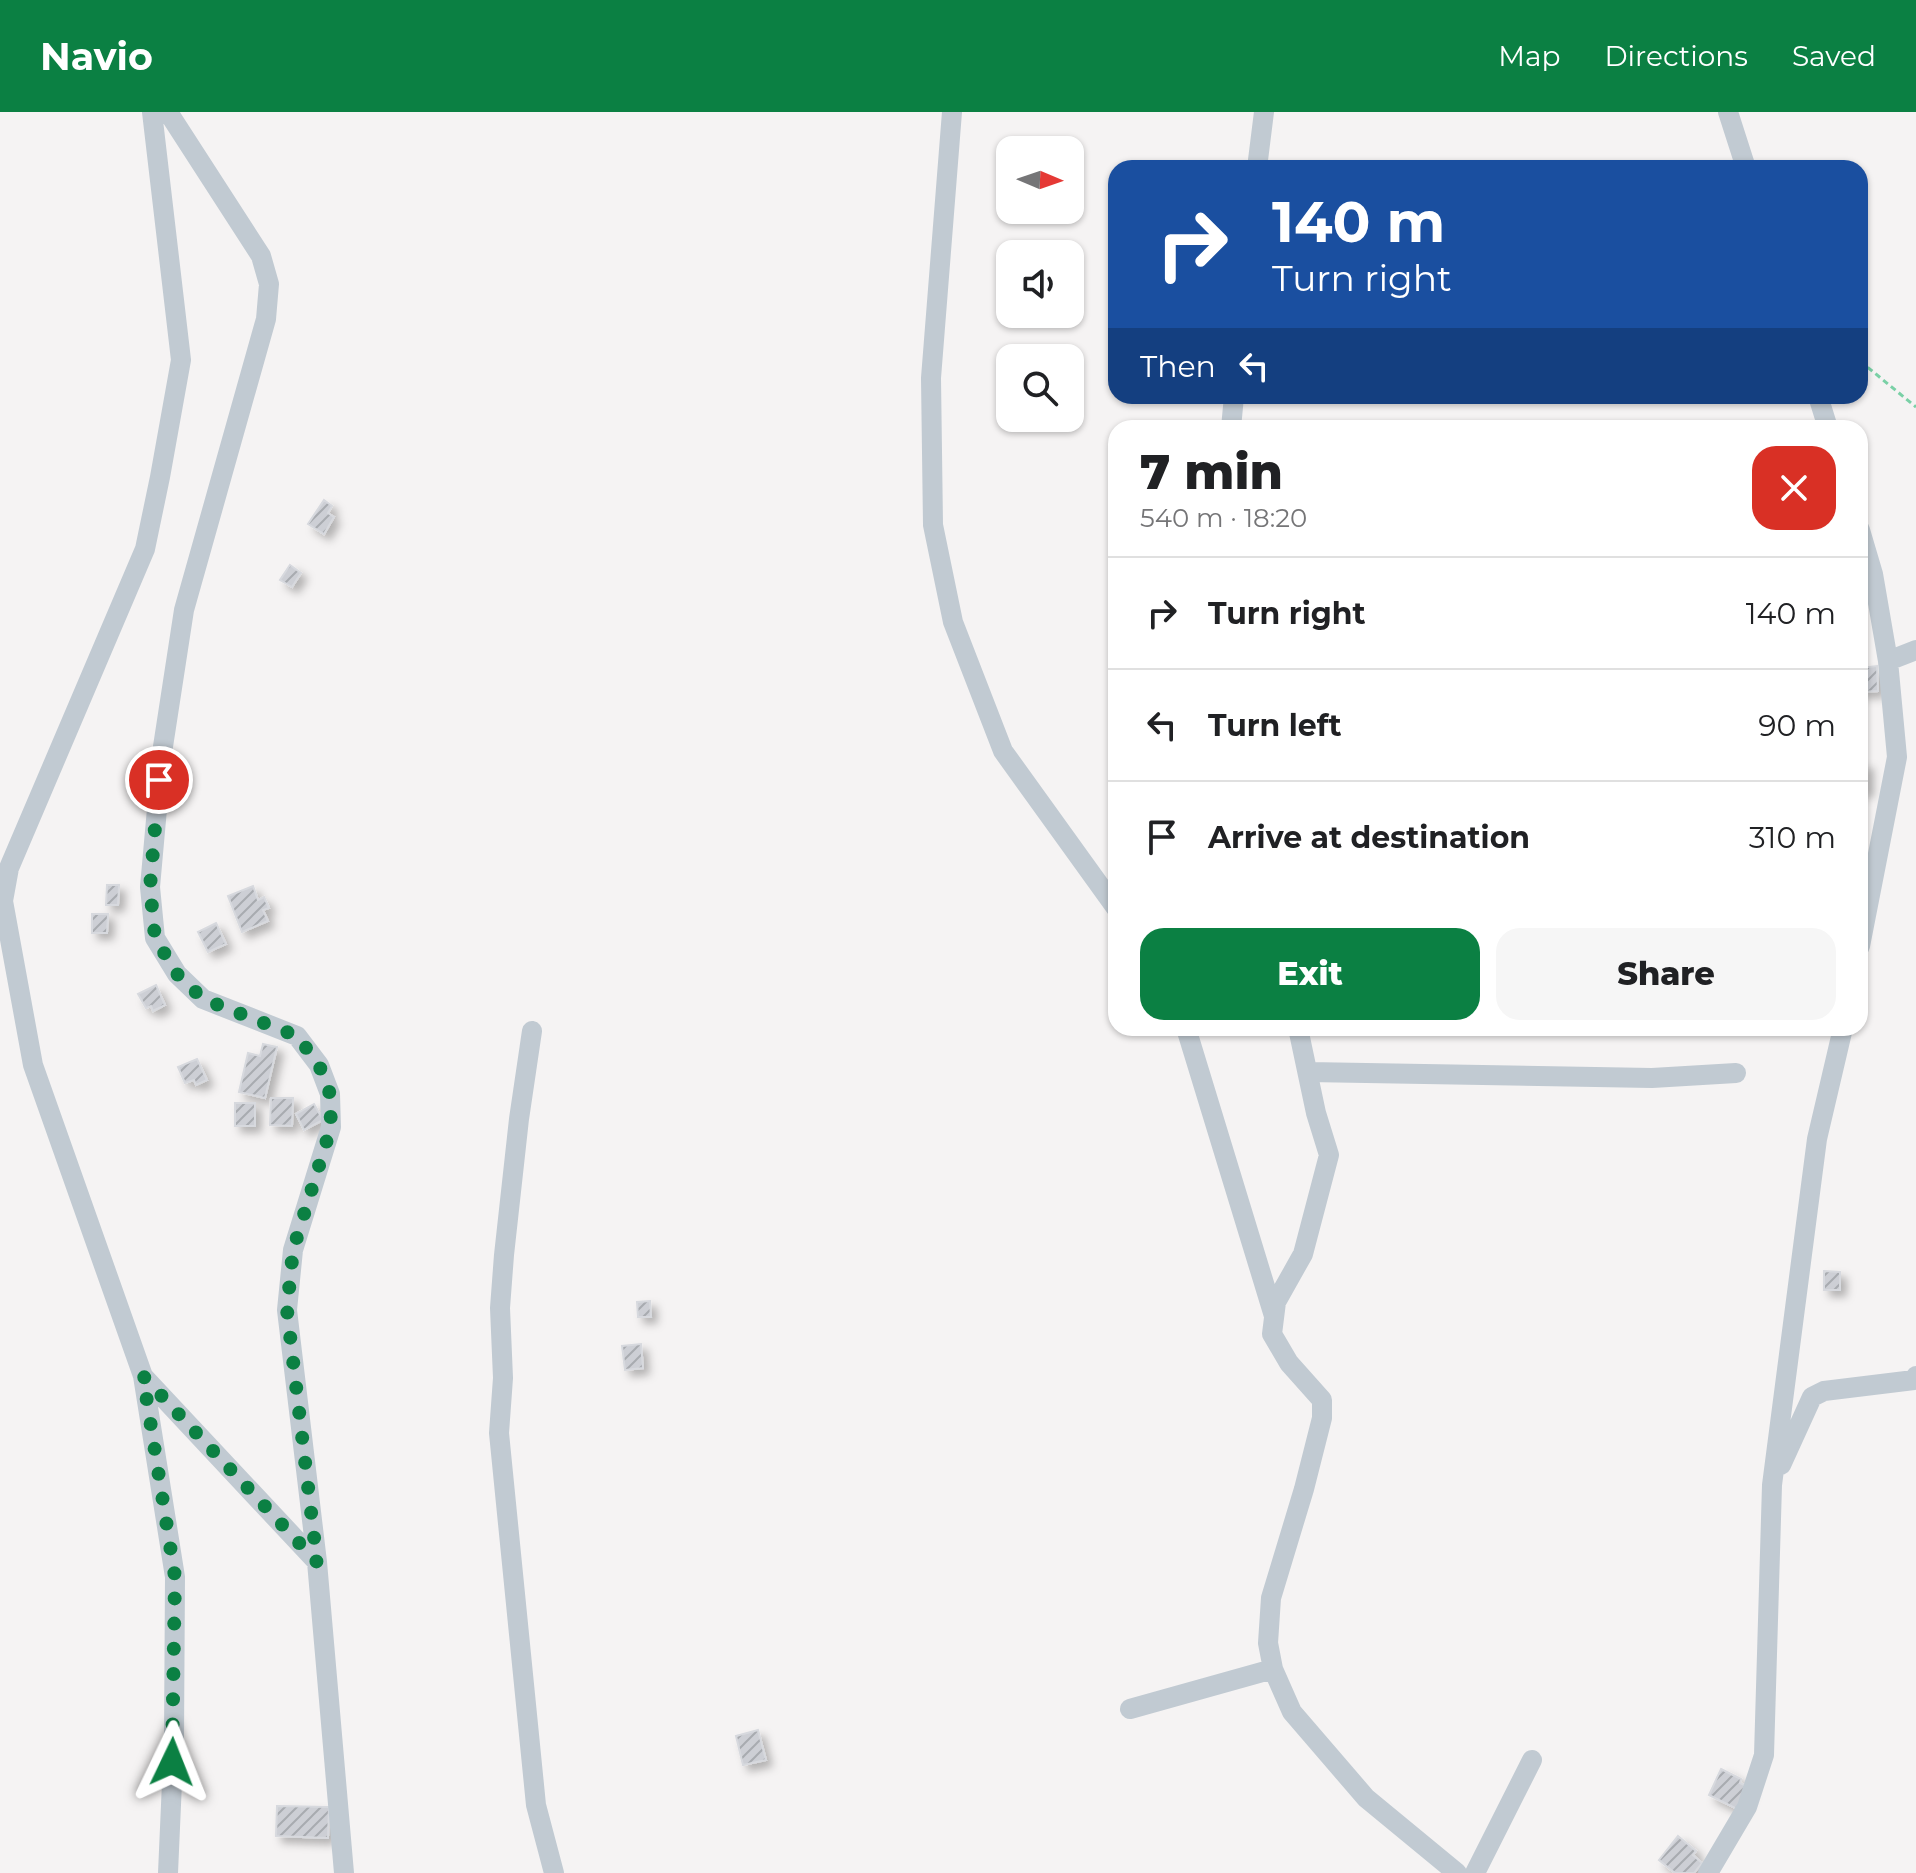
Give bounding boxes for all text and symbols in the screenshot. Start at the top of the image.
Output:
text: Navio [40,33,153,80]
text: Map [1498,39,1560,73]
text: Directions [1604,39,1748,73]
text: Saved [1792,39,1876,73]
north arrow [996,136,1084,224]
map controls [996,136,1084,432]
text: 140 m [1272,188,1445,256]
icon: right [1140,192,1244,296]
button: sound [996,240,1084,328]
text: Turn right [1272,256,1452,300]
button: search [996,344,1084,432]
icon: left [1232,344,1276,388]
text: Then [1140,348,1216,385]
text: 7 min [1140,443,1283,501]
button: close [1752,446,1836,530]
text: 540 m · 18:20 [1140,502,1307,534]
icon: right [1140,591,1184,635]
text: Turn right [1208,595,1365,632]
text: 140 m [1746,595,1836,632]
icon: left [1140,703,1184,747]
text: Turn left [1208,707,1341,744]
text: 90 m [1758,707,1836,744]
pin [125,746,193,814]
icon: arrive [137,758,181,802]
icon: arrive [1140,815,1184,859]
text: Arrive at destination [1208,819,1530,856]
text: 310 m [1749,819,1836,856]
button: Exit [1140,928,1480,1020]
button: Share [1496,928,1836,1020]
position arrow [130,1720,214,1804]

